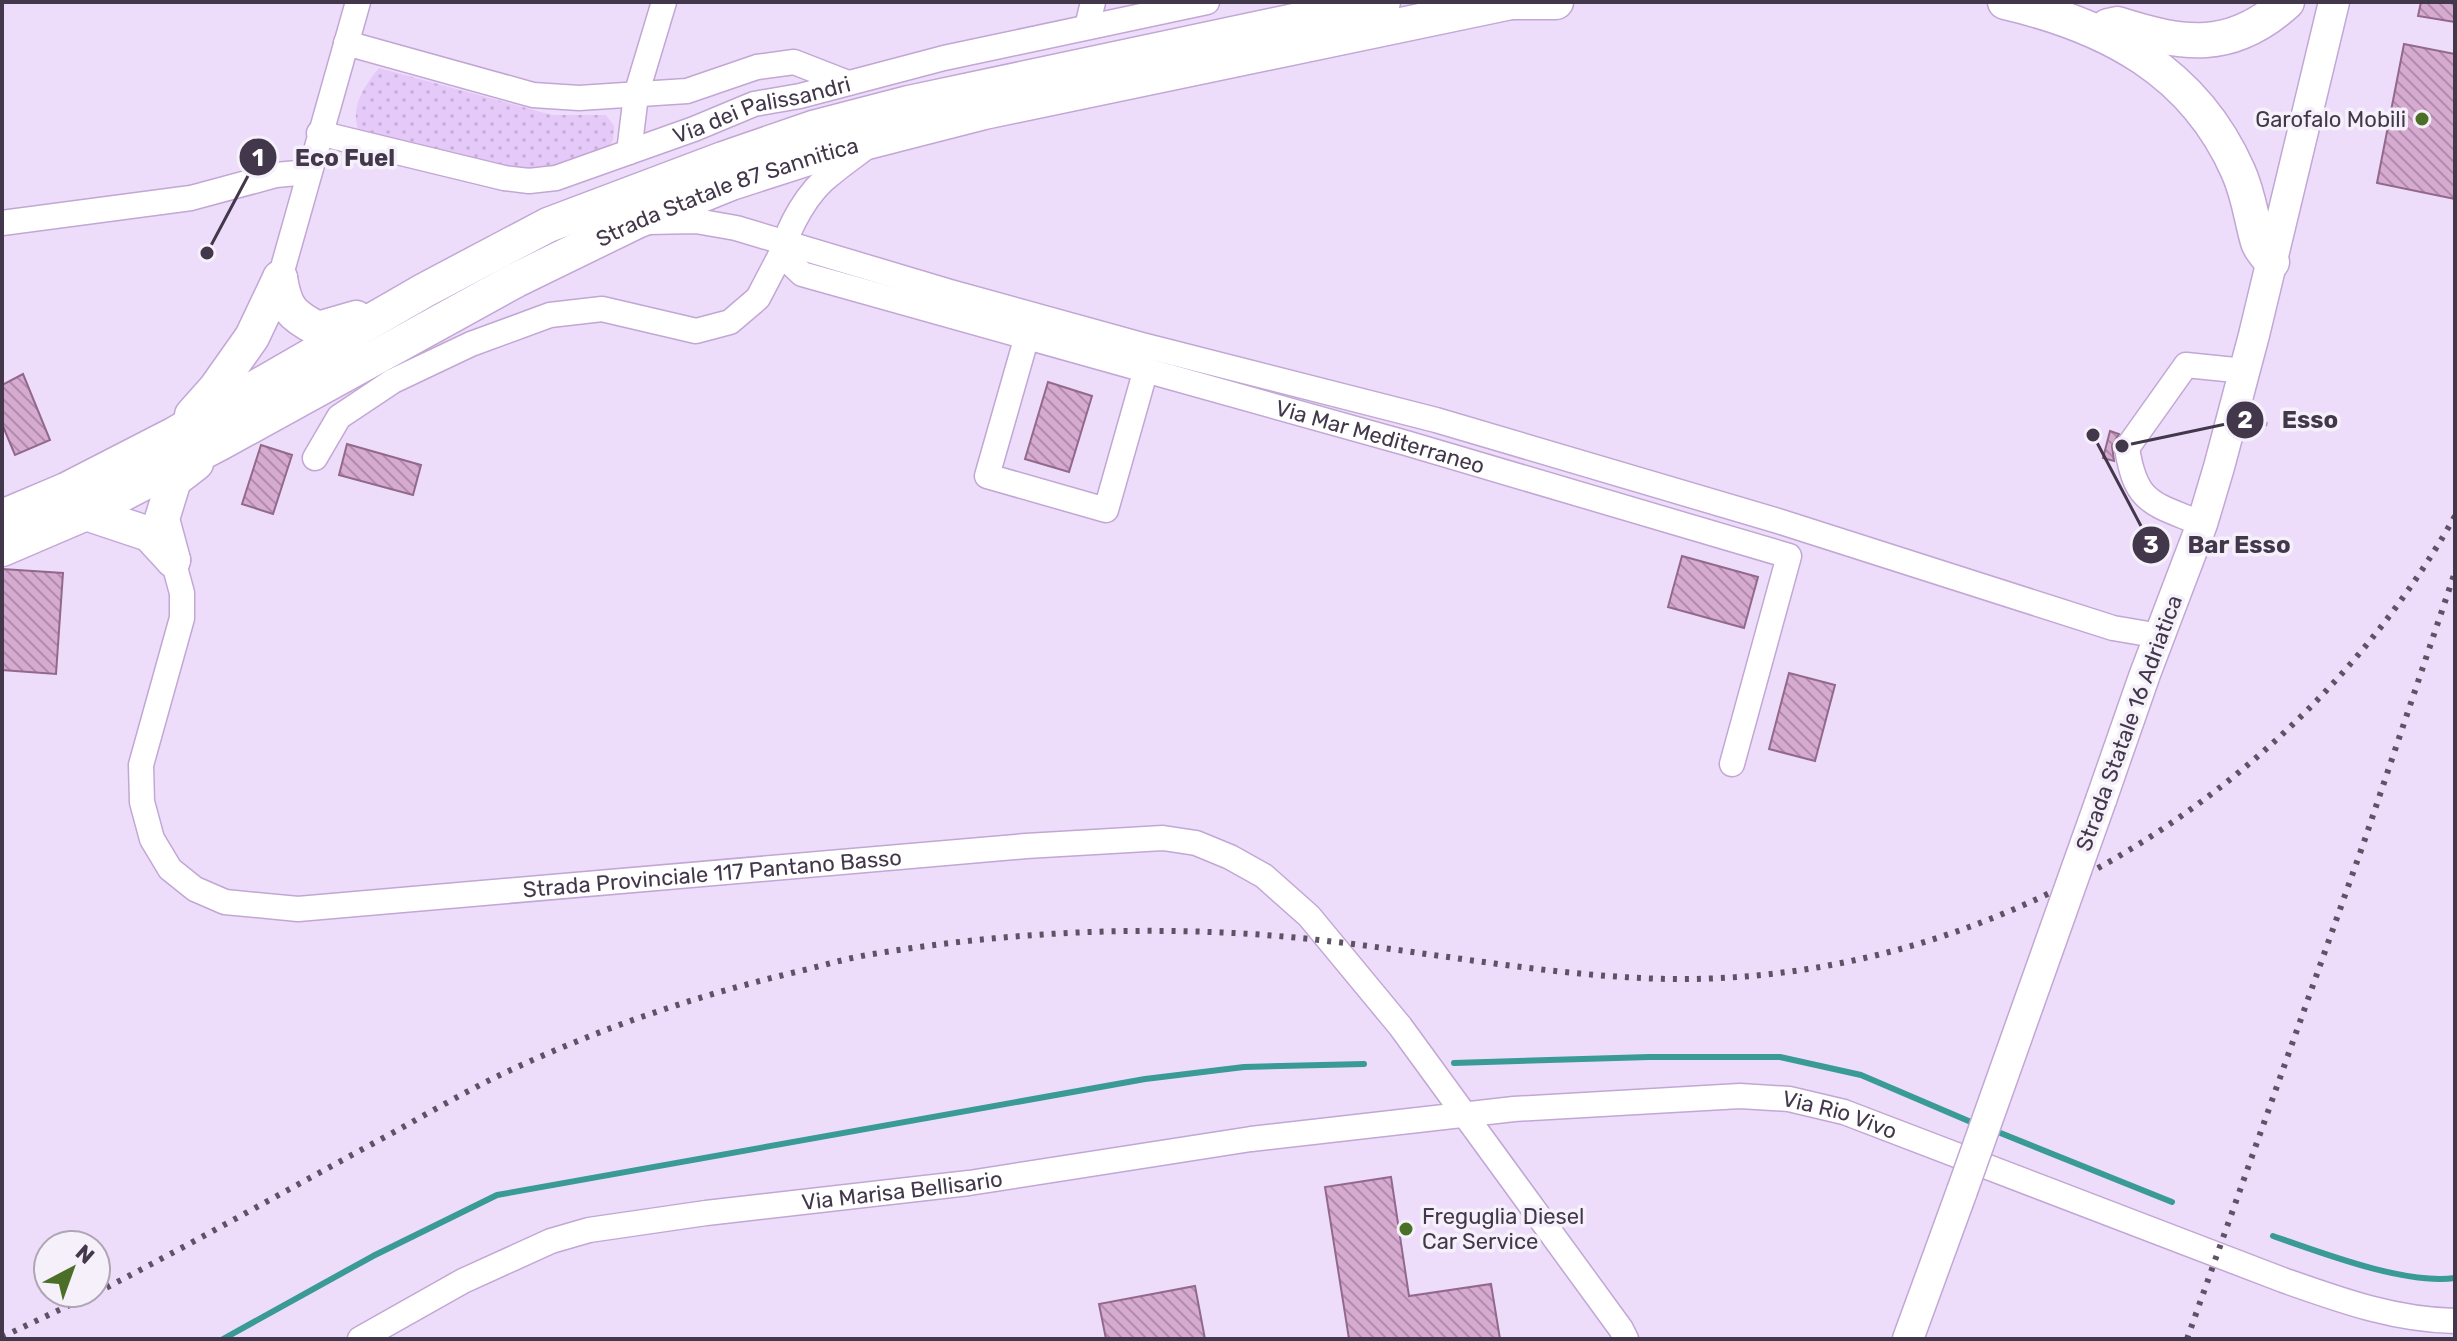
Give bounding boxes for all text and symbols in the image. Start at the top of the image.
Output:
street label: Via dei Palissandri [669,70,853,149]
place label: Garofalo Mobili [2255,106,2406,133]
marker: Garofalo Mobili [2413,110,2431,128]
street label: Strada Statale 87 Sannitica [591,131,861,253]
callout: Eco Fuel [238,133,411,181]
text: 1 [252,144,264,172]
text: Eco Fuel [295,144,395,172]
street label: Via Mar Mediterraneo [1273,394,1488,479]
callout: Esso [2225,396,2354,444]
text: 2 [2237,406,2253,434]
text: Esso [2282,406,2338,434]
callout: Bar Esso [2131,521,2307,569]
text: 3 [2143,531,2159,559]
text: Bar Esso [2187,531,2291,559]
street label: Strada Statale 16 Adriatica [2070,591,2188,855]
street label: Strada Provinciale 117 Pantano Basso [522,843,903,903]
street label: Via Rio Vivo [1780,1084,1901,1145]
street label: Via Marisa Bellisario [800,1164,1004,1216]
place label: Freguglia Diesel Car Service [1422,1203,1584,1255]
marker: Freguglia Diesel Car Service [1397,1220,1415,1238]
north arrow [32,1229,112,1309]
text: N [70,1239,100,1270]

